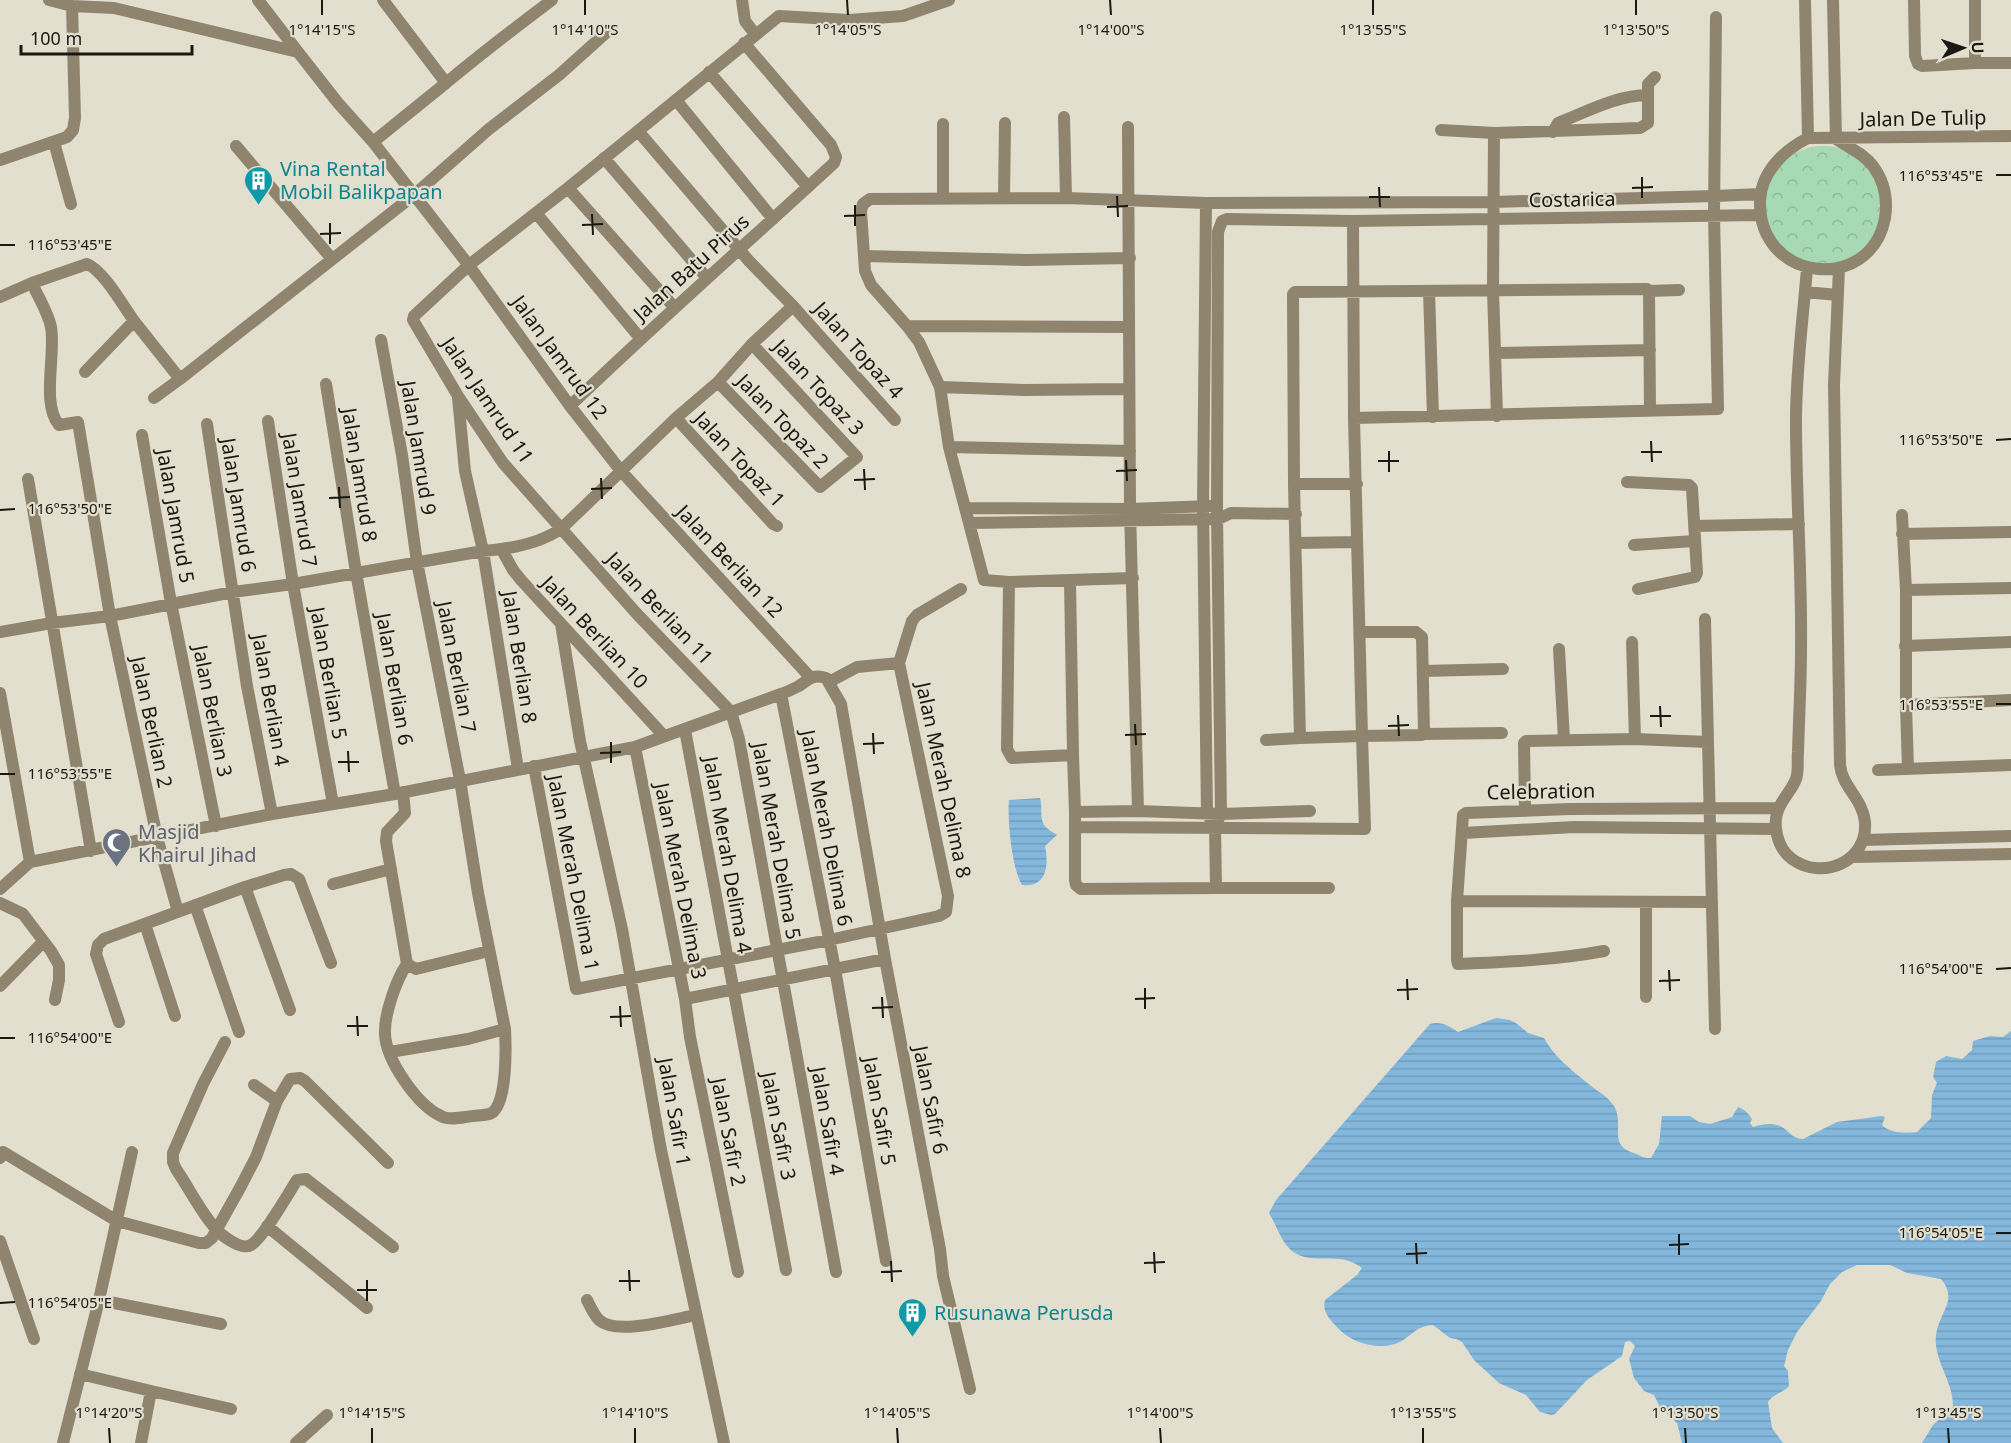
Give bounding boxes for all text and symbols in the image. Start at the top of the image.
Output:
scale bar [21,18,192,56]
north arrow [1933,18,1993,78]
text: 1°14'15"S [288,19,356,39]
text: 1°14'10"S [551,19,619,39]
text: 1°14'05"S [814,19,882,39]
text: 1°14'00"S [1077,19,1145,39]
text: 1°13'55"S [1339,19,1407,39]
text: 1°13'50"S [1602,19,1670,39]
text: 100 m [30,26,82,50]
text: U [1967,41,1989,54]
street label: Jalan De Tulip [1857,103,1987,133]
place label: Vina Rental Mobil Balikpapan [280,155,443,205]
building icon: Vina Rental Mobil Balikpapan [243,164,275,206]
text: 116°53'45"E [1899,165,1983,185]
street label: Costarica [1528,185,1616,213]
street label: Jalan Batu Pirus [626,208,755,328]
text: 116°53'45"E [28,234,112,254]
street label: Jalan Jamrud 12 [505,288,614,424]
street label: Jalan Topaz 4 [807,294,910,405]
street label: Jalan Jamrud 11 [435,330,540,468]
street label: Jalan Topaz 3 [766,332,870,441]
street label: Jalan Topaz 2 [730,366,835,474]
street label: Jalan Jamrud 9 [395,377,443,517]
street label: Jalan Jamrud 8 [336,404,384,544]
street label: Jalan Topaz 1 [687,404,791,513]
street label: Jalan Jamrud 7 [276,429,324,569]
text: 116°53'50"E [1899,429,1983,449]
street label: Jalan Jamrud 6 [215,434,263,574]
street label: Jalan Jamrud 5 [151,445,201,585]
street label: Jalan Berlian 12 [669,497,789,623]
text: 116°53'50"E [28,498,112,518]
street label: Jalan Berlian 11 [599,544,719,670]
street label: Jalan Berlian 10 [534,568,654,694]
street label: Jalan Berlian 8 [496,587,544,725]
street label: Jalan Berlian 7 [431,597,483,735]
street label: Jalan Berlian 5 [304,603,354,741]
street label: Jalan Berlian 6 [370,609,420,747]
street label: Jalan Berlian 4 [246,630,296,769]
street label: Jalan Berlian 3 [187,641,239,779]
street label: Jalan Berlian 2 [124,652,179,790]
street label: Jalan Merah Delima 8 [910,678,978,880]
text: 116°53'55"E [1899,694,1983,714]
street label: Jalan Merah Delima 6 [794,726,859,928]
street label: Jalan Merah Delima 5 [746,738,808,942]
street label: Jalan Merah Delima 4 [697,752,759,956]
text: 116°53'55"E [28,763,112,783]
street label: Jalan Merah Delima 1 [541,771,606,973]
street label: Celebration [1486,777,1596,805]
street label: Jalan Merah Delima 3 [648,779,713,981]
place label: Masjid Khairul Jihad [138,818,257,868]
mosque icon: Masjid Khairul Jihad [101,826,133,868]
text: 116°54'00"E [1899,958,1983,978]
text: 116°54'00"E [28,1027,112,1047]
street label: Jalan Safir 6 [907,1042,955,1156]
street label: Jalan Safir 5 [857,1053,903,1167]
street label: Jalan Safir 1 [652,1054,698,1168]
street label: Jalan Safir 4 [805,1063,851,1178]
street label: Jalan Safir 3 [755,1068,803,1182]
street label: Jalan Safir 2 [705,1074,753,1188]
text: 116°54'05"E [1899,1222,1983,1242]
text: 116°54'05"E [28,1292,112,1312]
building icon: Rusunawa Perusda [897,1296,929,1338]
place label: Rusunawa Perusda [934,1299,1114,1326]
text: 1°14'20"S [75,1402,143,1422]
text: 1°14'15"S [338,1402,406,1422]
text: 1°14'10"S [601,1402,669,1422]
text: 1°14'05"S [863,1402,931,1422]
text: 1°14'00"S [1126,1402,1194,1422]
text: 1°13'55"S [1389,1402,1457,1422]
text: 1°13'50"S [1651,1402,1719,1422]
text: 1°13'45"S [1914,1402,1982,1422]

